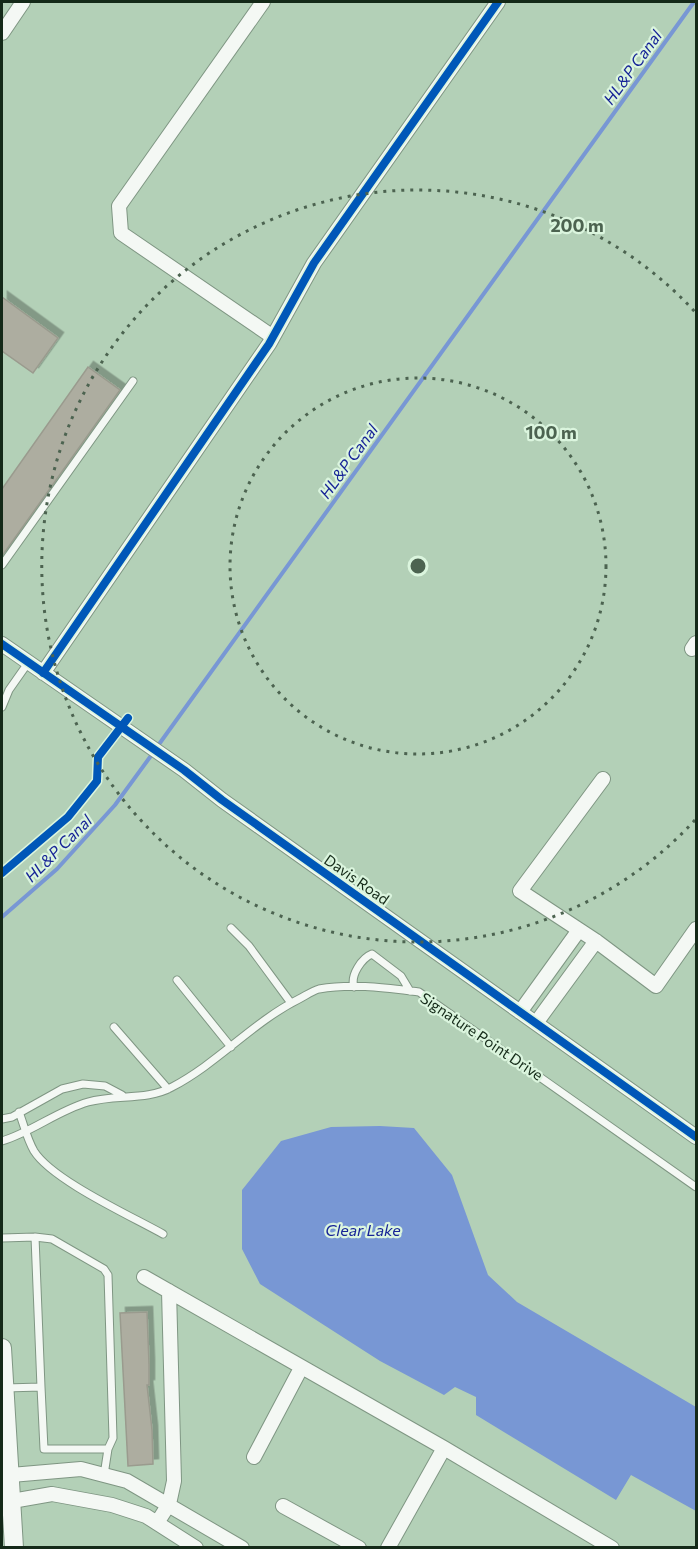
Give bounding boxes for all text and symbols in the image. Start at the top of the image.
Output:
water label: HL&P Canal [599,26,666,108]
text: 200 m [550,214,604,236]
water label: HL&P Canal [315,420,382,502]
text: 100 m [525,421,577,443]
centre of rings [408,556,428,576]
water label: HL&P Canal [21,810,96,885]
street label: Davis Road [321,850,393,908]
street label: Signature Point Drive [417,988,547,1084]
water label: Clear Lake [325,1220,401,1239]

